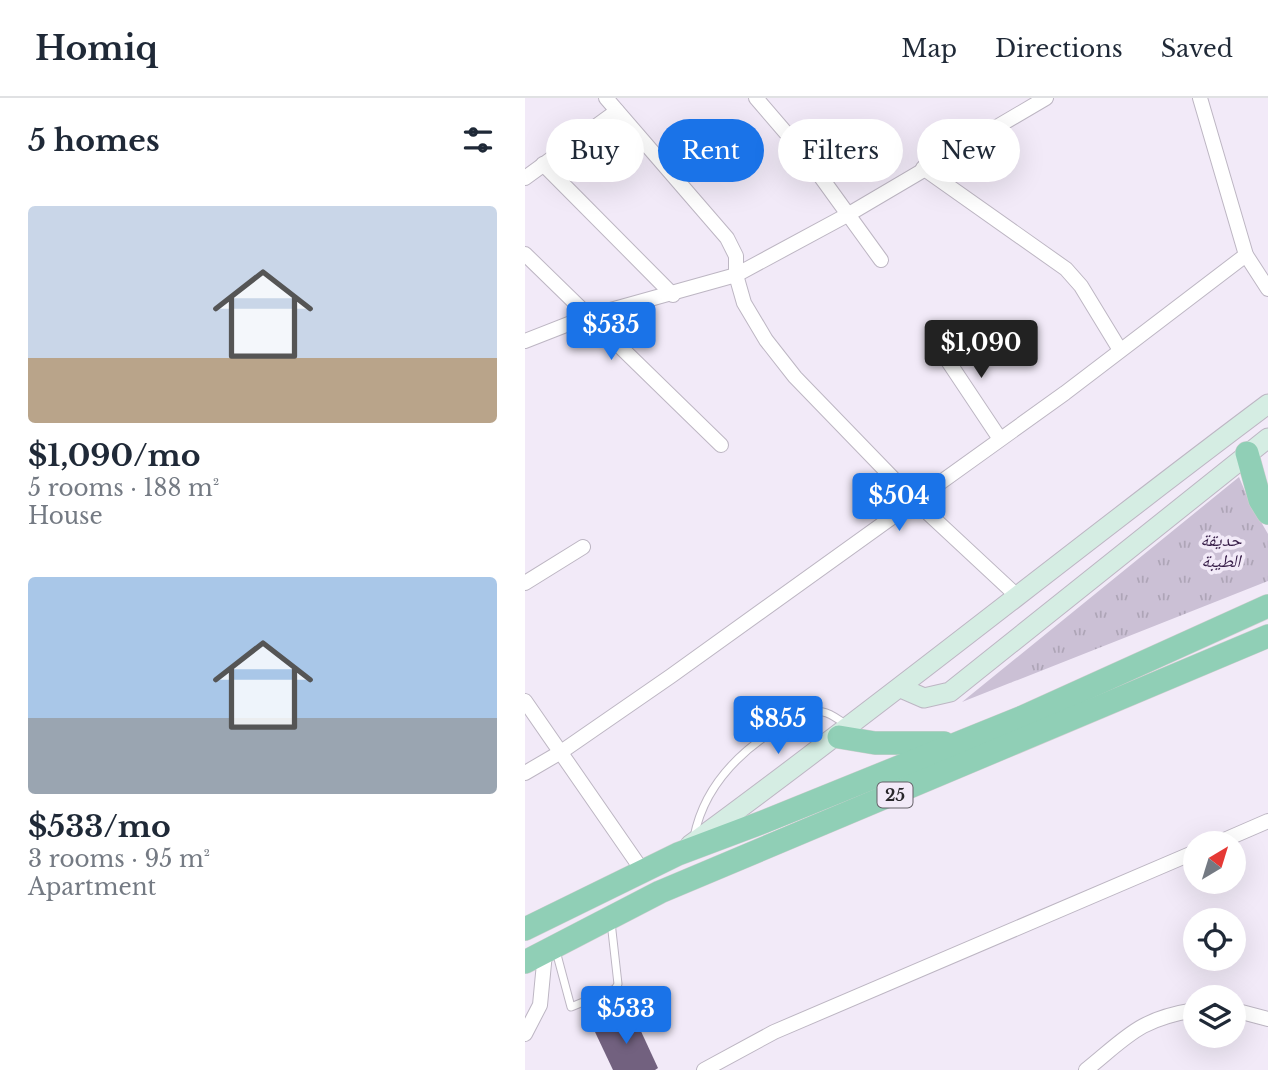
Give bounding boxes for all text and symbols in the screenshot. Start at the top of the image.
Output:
text: Homiq [35,28,158,69]
text: Map [901,34,957,63]
text: Directions [995,34,1123,63]
text: Saved [1161,34,1233,63]
chip: Buy [546,119,644,182]
chip: Rent [658,119,764,182]
chip: Filters [778,119,903,182]
chip: New [917,119,1020,182]
icon: filters [459,121,497,159]
text: 5 homes [28,122,160,159]
icon: home [200,251,326,377]
pin: $535 [570,302,652,362]
text: $535 [583,311,639,339]
pin: $1,090 [924,320,1038,380]
text: $1,090 [941,329,1021,357]
text: $1,090/mo [28,437,200,474]
text: 5 rooms · 188 m² [28,474,219,502]
pin: $504 [858,474,940,533]
text: $504 [868,482,930,510]
text: House [28,502,103,530]
park label: حديقة الطيبة [1200,529,1242,572]
icon: home [200,622,326,748]
pin: $855 [737,696,819,756]
text: $855 [750,705,806,733]
road number: 25 [877,782,913,808]
text: $533/mo [28,808,171,845]
north arrow [1183,831,1246,894]
map controls [1183,831,1246,1048]
text: 3 rooms · 95 m² [28,845,210,873]
text: Apartment [28,873,156,901]
button: locate [1183,908,1246,971]
button: layers [1183,985,1246,1048]
pin: $533 [585,986,667,1046]
text: $533 [597,995,655,1023]

